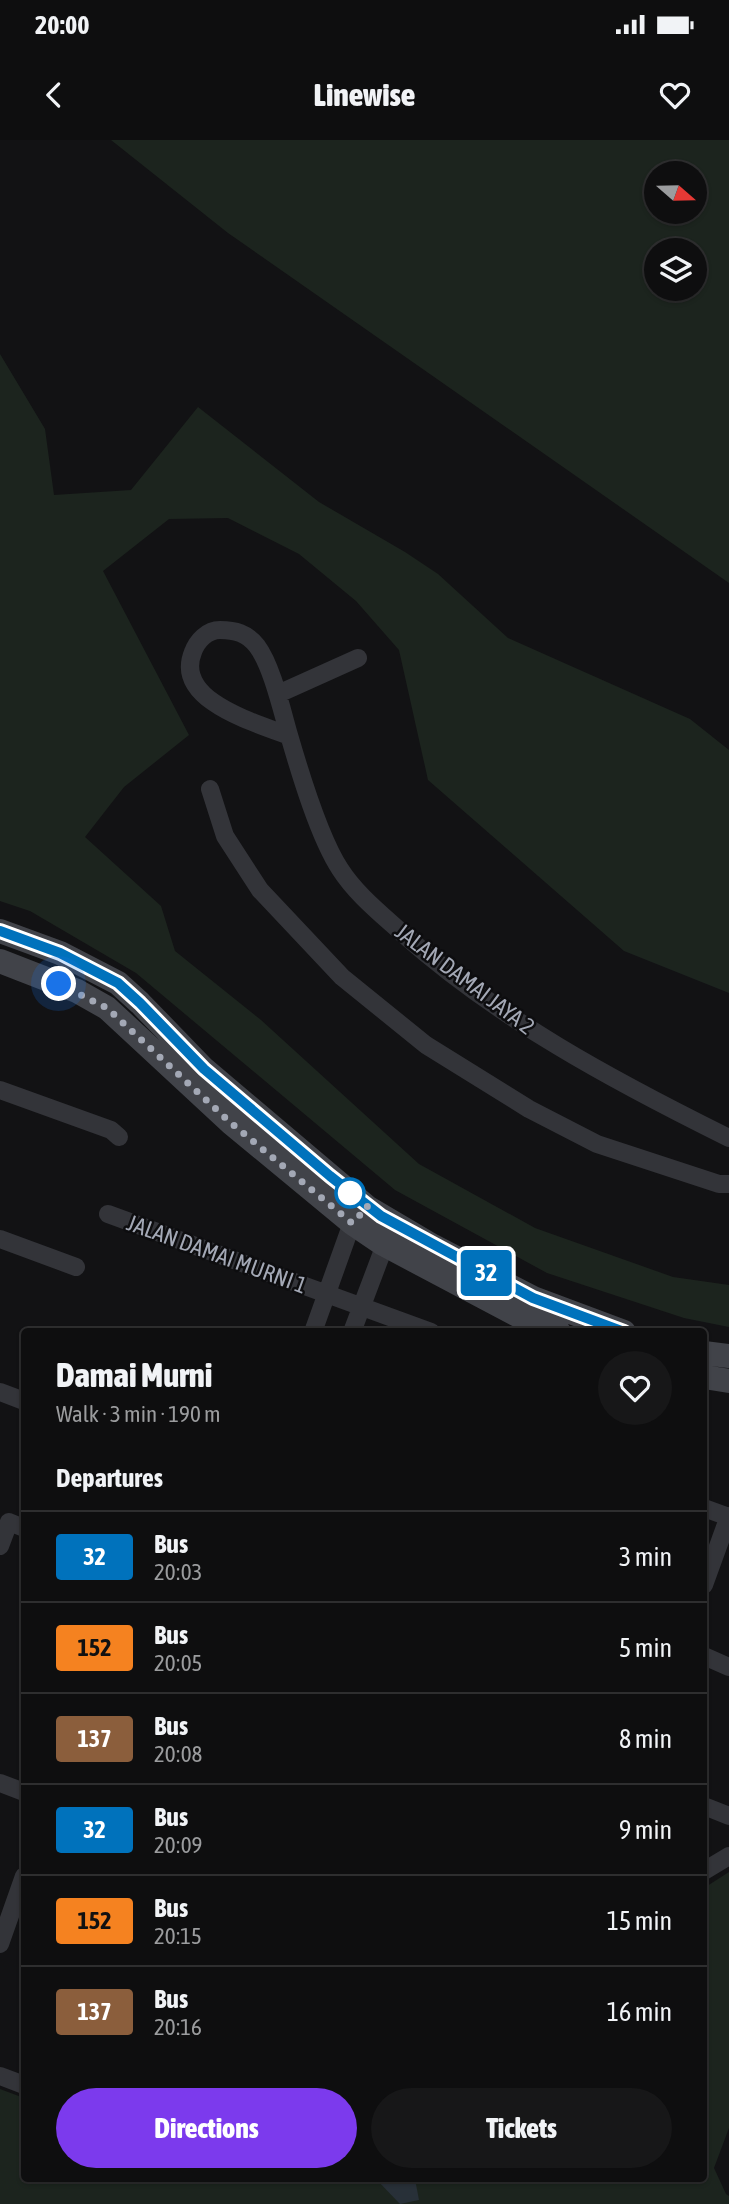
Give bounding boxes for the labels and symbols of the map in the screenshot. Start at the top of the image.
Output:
north arrow [644,161,707,224]
street label: JALAN DAMAI JAYA 2 [390,918,540,1040]
your location [41,966,76,1001]
unlabelled marker [335,1178,365,1208]
street label: JALAN DAMAI MURNI 1 [124,1209,310,1299]
line badge: 32 [454,1250,518,1296]

